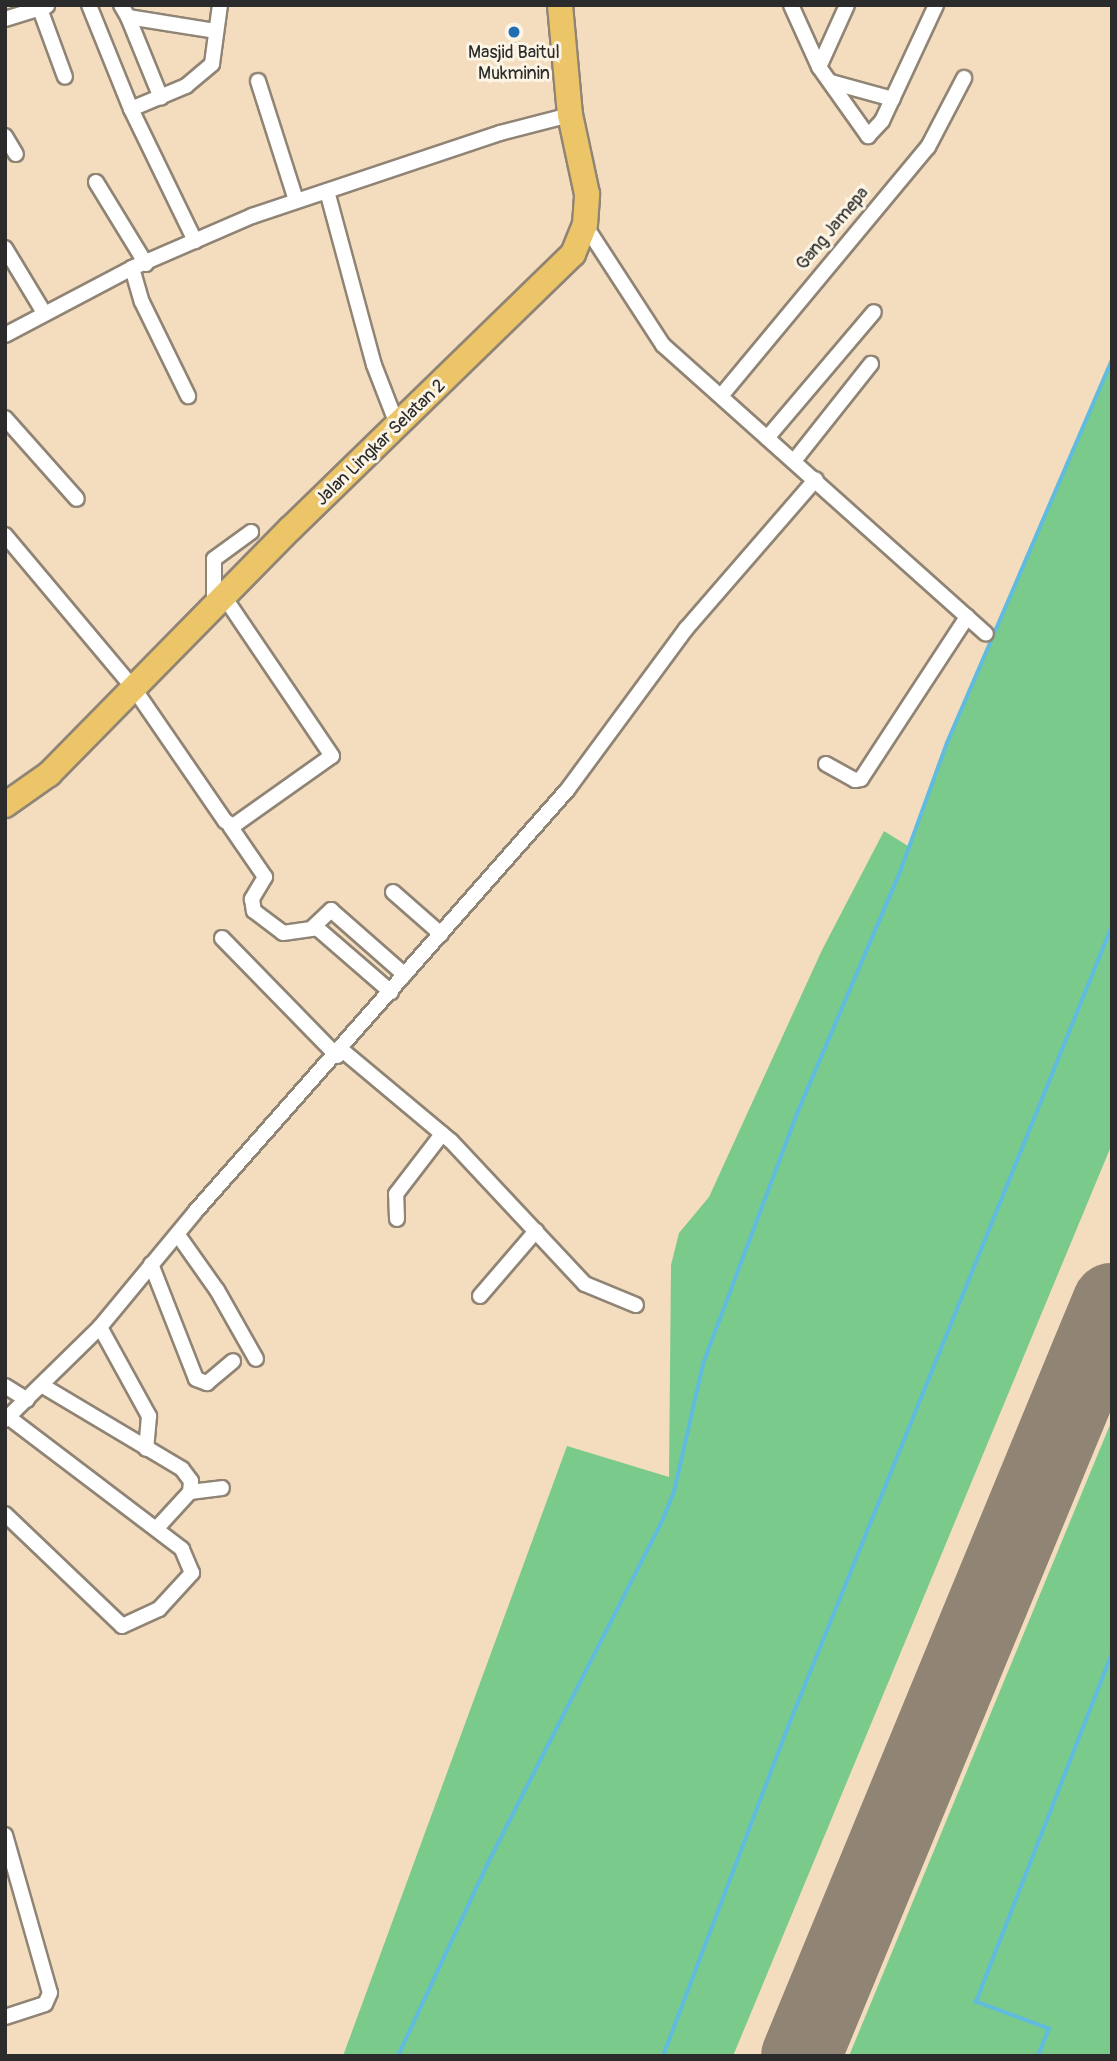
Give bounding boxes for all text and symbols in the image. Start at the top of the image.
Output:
marker: Masjid Baitul Mukminin [506,24,522,40]
place label: Masjid Baitul Mukminin [468,43,560,86]
street label: Gang Jamepa [792,183,874,275]
street label: Jalan Lingkar Selatan 2 [311,375,451,511]

